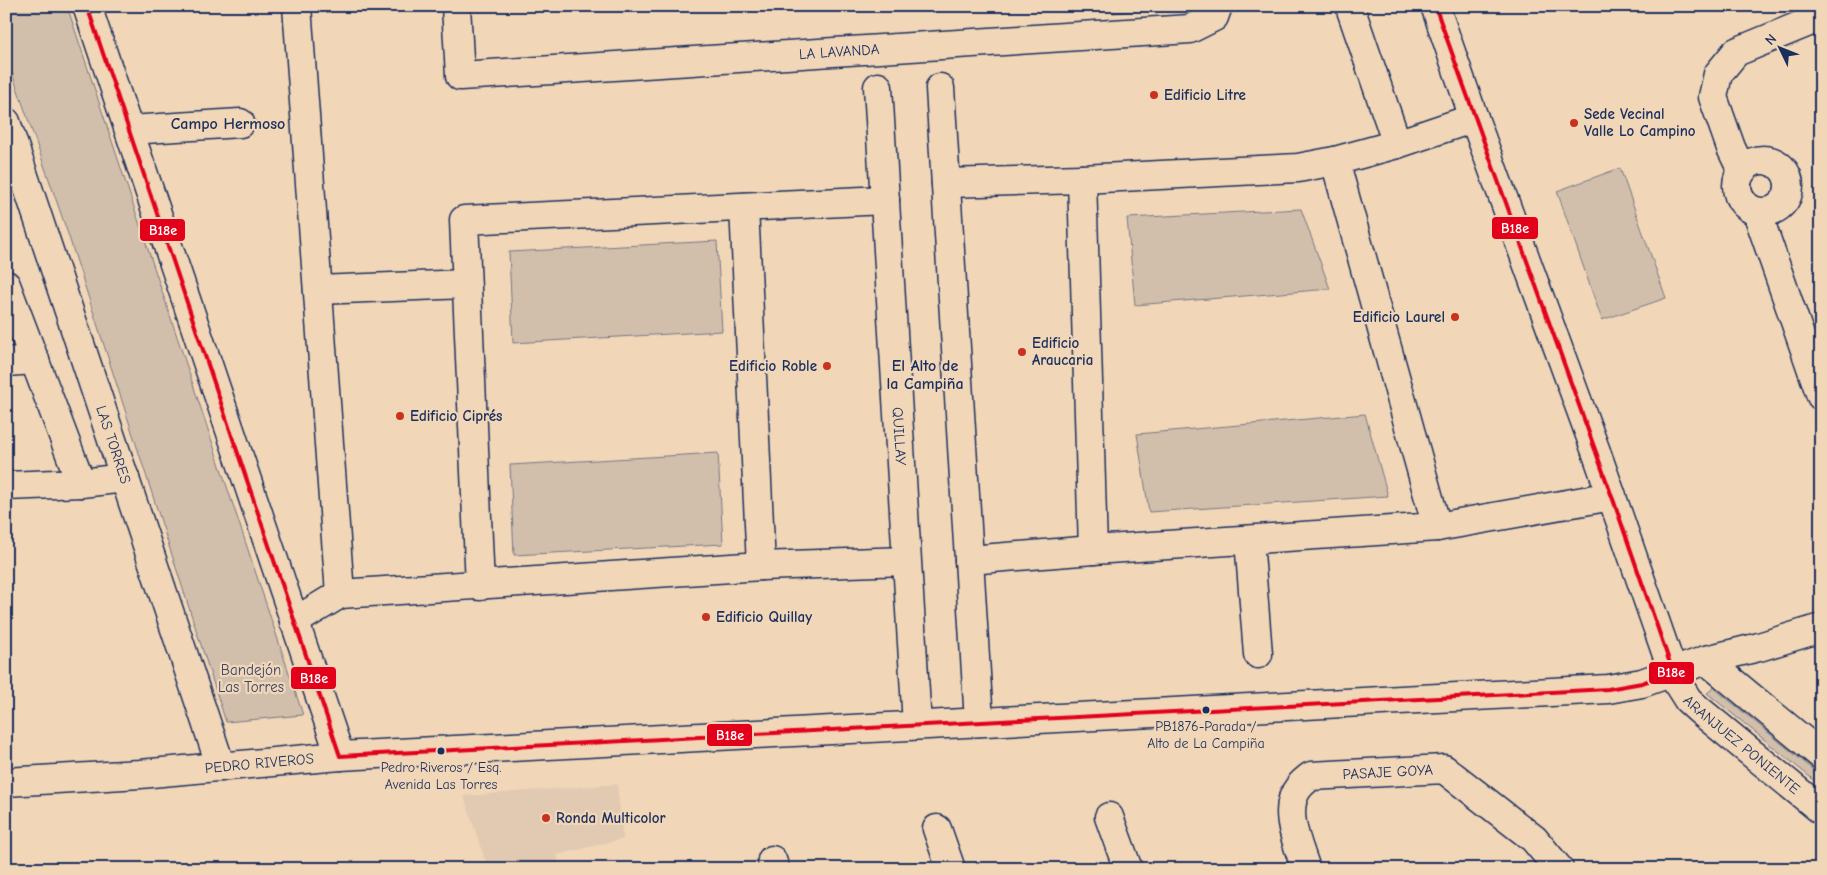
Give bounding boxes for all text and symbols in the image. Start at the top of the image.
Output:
north arrow [1754,22,1804,72]
text: N [1762,30,1780,49]
street label: LA LAVANDA [798,40,880,63]
place label: Edificio Litre [1164,86,1246,104]
marker: Edificio Litre [1148,89,1160,101]
place label: Sede Vecinal Valle Lo Campino [1584,105,1696,140]
district label: Campo Hermoso [171,115,285,133]
marker: Sede Vecinal Valle Lo Campino [1568,117,1580,129]
line badge: B18e [1491,216,1539,240]
line badge: B18e [139,218,186,242]
text: B18e [1501,220,1529,237]
text: B18e [149,222,177,239]
place label: Edificio Laurel [1353,308,1445,326]
marker: Edificio Laurel [1449,311,1461,323]
place label: Edificio Araucaria [1032,334,1093,369]
marker: Edificio Araucaria [1016,346,1028,358]
place label: Edificio Roble [729,357,817,375]
district label: El Alto de la Campiña [886,357,964,393]
marker: Edificio Roble [821,360,833,372]
street label: LAS TORRES [92,403,135,486]
place label: Edificio Ciprés [410,407,502,425]
street label: QUILLAY [889,407,910,466]
marker: Edificio Ciprés [394,410,406,422]
place label: Edificio Quillay [716,608,812,626]
marker: Edificio Quillay [700,611,712,623]
park label: Bandejón Las Torres [218,661,284,696]
line badge: B18e [1648,661,1695,685]
text: B18e [1657,664,1685,681]
line badge: B18e [290,666,337,690]
text: B18e [300,670,328,687]
street label: ARANJUEZ PONIENTE [1680,691,1804,798]
marker: PB1876-Parada / Alto de La Campiña [1201,705,1211,715]
place label: PB1876-Parada / Alto de La Campiña [1147,718,1265,752]
line badge: B18e [706,723,753,747]
text: B18e [716,727,744,744]
marker: Pedro Riveros / Esq. Avenida Las Torres [436,746,446,756]
street label: PEDRO RIVEROS [204,749,315,777]
place label: Pedro Riveros / Esq. Avenida Las Torres [381,759,501,793]
street label: PASAJE GOYA [1342,761,1434,783]
place label: Ronda Multicolor [556,809,666,827]
marker: Ronda Multicolor [540,812,552,824]

